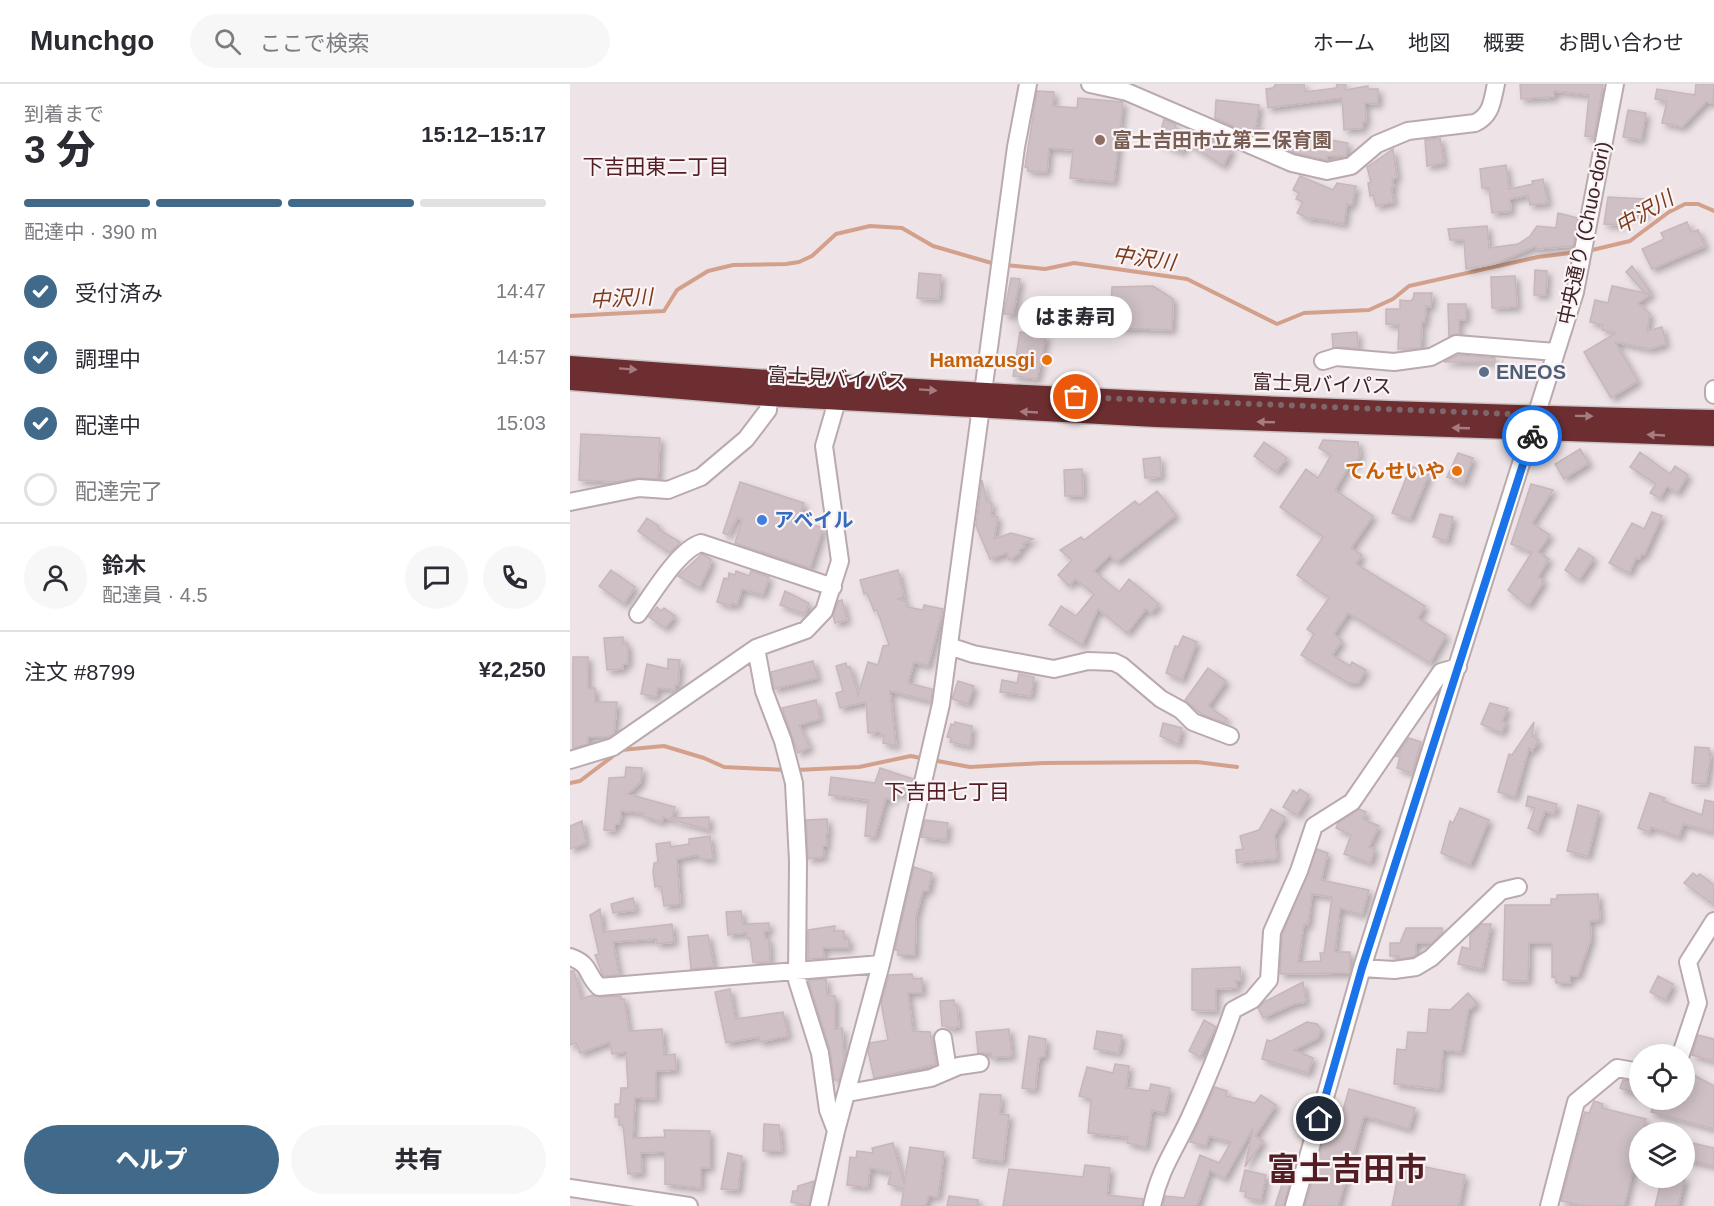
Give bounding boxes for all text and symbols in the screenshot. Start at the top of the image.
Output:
search box [190,14,610,68]
text: Munchgo [30,25,154,56]
icon: search [211,25,244,58]
text: ここで検索 [259,31,369,56]
text: ホーム [1313,31,1375,54]
text: 地図 [1408,31,1450,54]
text: 概要 [1483,31,1525,54]
text: お問い合わせ [1558,31,1684,54]
text: 到着まで [24,103,104,125]
text: 15:12–15:17 [421,122,546,147]
text: 3 分 [24,128,96,171]
place label: 富士吉田市立第三保育園 [1112,129,1332,151]
marker: 富士吉田市立第三保育園 [1093,133,1107,147]
street label: 中央通り (Chuo-dori) [1554,139,1614,327]
district label: 下吉田東二丁目 [583,155,730,178]
water label: 中沢川 [1611,185,1679,238]
text: 配達中 · 390 m [24,221,157,243]
water label: 中沢川 [1111,242,1179,274]
icon: check [24,275,57,308]
text: 14:47 [496,280,546,302]
text: 受付済み [75,281,163,306]
water label: 中沢川 [589,285,655,311]
callout: はま寿司 [1019,295,1133,337]
text: はま寿司 [1035,306,1115,328]
icon: check [24,341,57,374]
text: 14:57 [496,346,546,368]
text: 調理中 [75,347,141,372]
place label: Hamazusgi [929,349,1035,371]
marker: Hamazusgi [1040,353,1054,367]
place label: ENEOS [1496,361,1566,383]
street label: 富士見バイパス [767,363,907,393]
one-way arrow [619,365,638,374]
marker: ENEOS [1477,365,1491,379]
pin [1050,371,1101,422]
street label: 富士見バイパス [1252,371,1392,397]
icon: bag [1059,380,1092,413]
one-way arrow [918,385,937,395]
courier [1502,406,1562,466]
icon: check [24,407,57,440]
one-way arrow [1020,407,1039,416]
one-way arrow [1575,411,1594,421]
text: 15:03 [496,412,546,434]
text: 配達中 [75,413,141,438]
one-way arrow [1256,417,1275,426]
icon: bike [1516,420,1549,453]
one-way arrow [1451,423,1470,432]
one-way arrow [1646,431,1665,440]
place label: てんせいや [1345,460,1445,482]
marker: てんせいや [1450,464,1464,478]
text: 配達完了 [75,479,163,504]
place label: アベイル [774,509,854,531]
marker: アベイル [755,513,769,527]
button: person [24,546,87,609]
button: chat [405,546,468,609]
button: phone [483,546,546,609]
text: 鈴木 [102,553,146,578]
text: 配達員 · 4.5 [102,584,208,606]
text: ¥2,250 [479,657,546,682]
text: 注文 #8799 [24,660,135,685]
district label: 下吉田七丁目 [884,780,1010,803]
map controls [1629,1044,1695,1188]
button: locate [1629,1044,1695,1110]
pin [1293,1093,1344,1144]
icon: home [1302,1102,1335,1135]
button: layers [1629,1122,1695,1188]
button: ヘルプ [24,1125,279,1194]
button: 共有 [291,1125,546,1194]
district label: 富士吉田市 [1267,1151,1427,1187]

